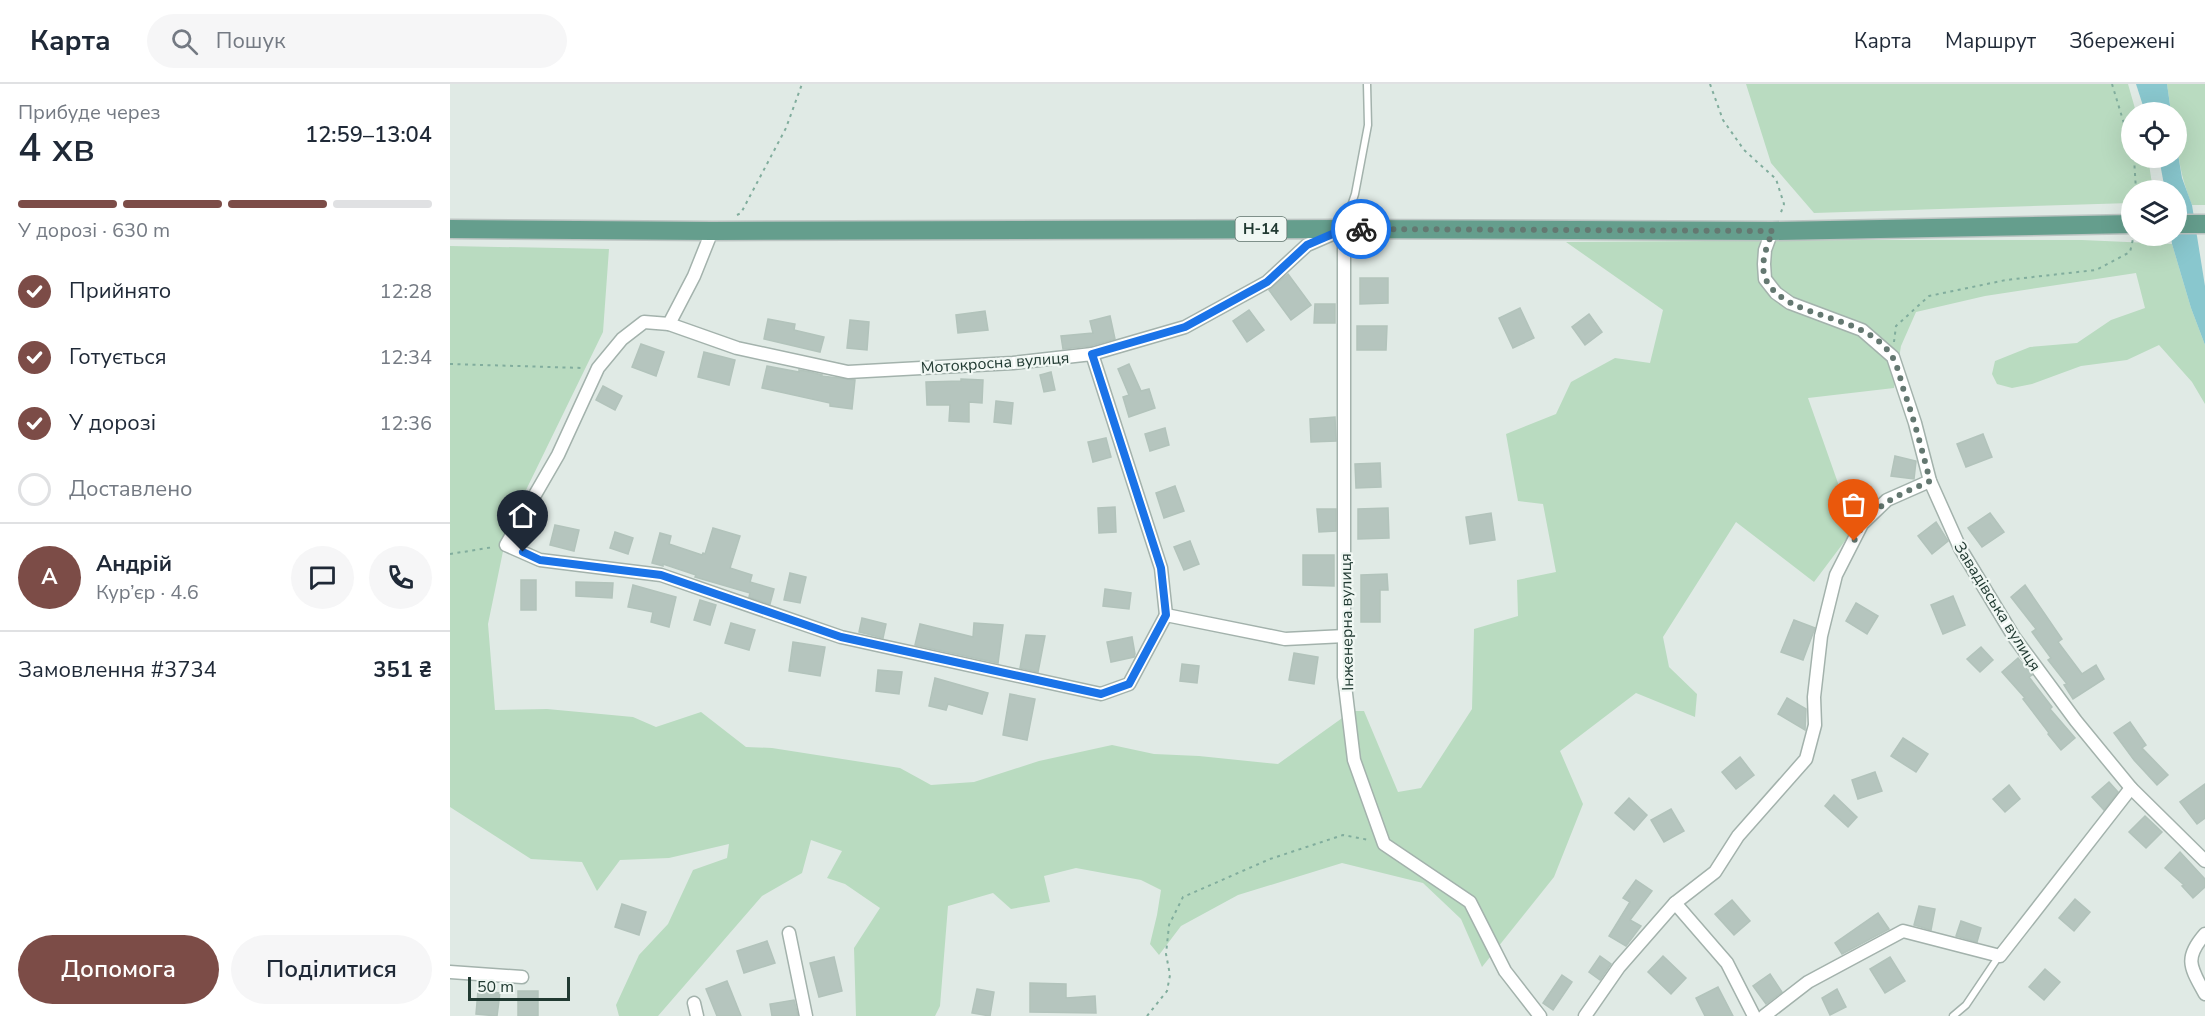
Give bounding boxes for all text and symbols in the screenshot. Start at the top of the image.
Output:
search box [147,14,567,68]
text: Карта [30,22,111,60]
icon: search [168,25,201,58]
text: Пошук [216,26,286,56]
text: Карта [1854,27,1912,55]
text: Маршрут [1945,27,2036,55]
text: Збережені [2069,27,2175,55]
text: Прибуде через [18,99,160,126]
map controls [2121,102,2187,246]
button: locate [2121,102,2187,168]
text: 12:59–13:04 [305,120,432,150]
text: 4 хв [18,122,95,175]
button: layers [2121,180,2187,246]
courier [1331,199,1391,259]
icon: bike [1345,213,1378,246]
text: У дорозі · 630 m [18,217,170,244]
road number: Н-14 [1236,217,1286,241]
icon: check [18,275,51,308]
text: Прийнято [69,276,171,306]
text: 12:28 [379,278,432,305]
icon: check [18,341,51,374]
text: Готується [69,342,167,372]
text: 12:34 [379,344,432,371]
street label: Мотокросна вулиця [920,347,1070,379]
icon: check [18,407,51,440]
text: У дорозі [69,408,156,438]
text: 12:36 [379,410,432,437]
text: Доставлено [69,474,193,504]
pin [1828,479,1879,541]
icon: bag [1837,488,1870,521]
pin [497,490,548,552]
icon: home [506,499,539,532]
street label: Завадівська вулиця [1948,538,2046,676]
button: chat [291,546,354,609]
button: phone [369,546,432,609]
text: Андрій [96,549,172,579]
street label: Інженерна вулиця [1335,553,1359,691]
text: А [41,562,58,592]
text: Кур’єр · 4.6 [96,579,199,606]
text: Замовлення #3734 [18,655,217,685]
text: 351 ₴ [373,655,432,685]
button: Допомога [18,935,219,1004]
button: Поділитися [231,935,432,1004]
scale bar [468,974,570,1002]
text: 50 m [477,976,514,998]

